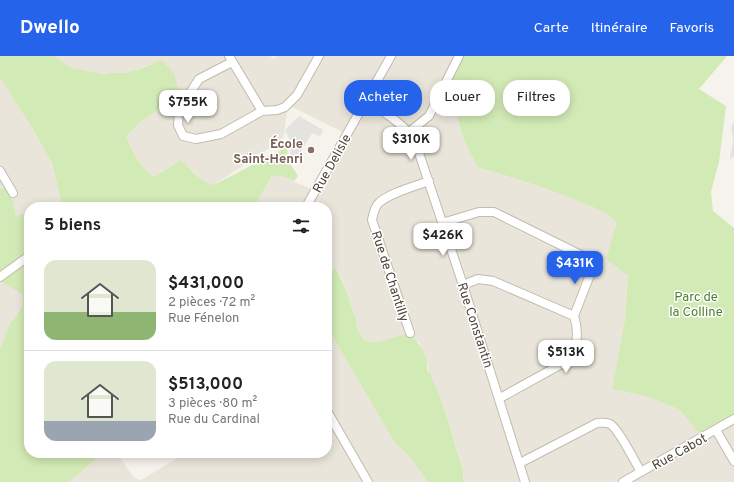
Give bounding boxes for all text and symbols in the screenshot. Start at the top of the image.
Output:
text: Dwello [20,16,80,40]
text: Carte [534,20,569,37]
text: Itinéraire [591,20,648,37]
text: Favoris [670,20,714,37]
chip: Acheter [344,80,422,116]
chip: Louer [430,80,495,116]
chip: Filtres [503,80,570,116]
pin: $755K [160,90,216,124]
text: $755K [168,95,208,111]
pin: $310K [383,127,439,161]
street label: Rue Delisle [310,132,355,196]
text: $310K [392,132,430,148]
place label: École Saint-Henri [233,135,303,168]
marker: École Saint-Henri [306,145,316,155]
text: 5 biens [44,215,101,237]
icon: filters [290,215,312,237]
pin: $426K [415,223,471,257]
text: $426K [422,228,464,244]
street label: Rue de Chantilly [367,229,411,324]
pin: $431K [547,251,603,285]
text: $431K [556,256,594,272]
text: $431,000 [168,273,244,295]
icon: home [76,276,124,324]
street label: Rue Constantin [453,281,495,370]
park label: Parc de la Colline [669,290,723,321]
text: 2 pièces · 72 m² [168,295,255,311]
text: Rue Fénelon [168,311,239,327]
pin: $513K [538,340,594,374]
text: $513K [547,345,585,361]
text: $513,000 [168,374,243,396]
icon: home [76,377,124,425]
text: 3 pièces · 80 m² [168,396,257,412]
text: Rue du Cardinal [168,412,260,428]
street label: Rue Cabot [650,431,710,474]

